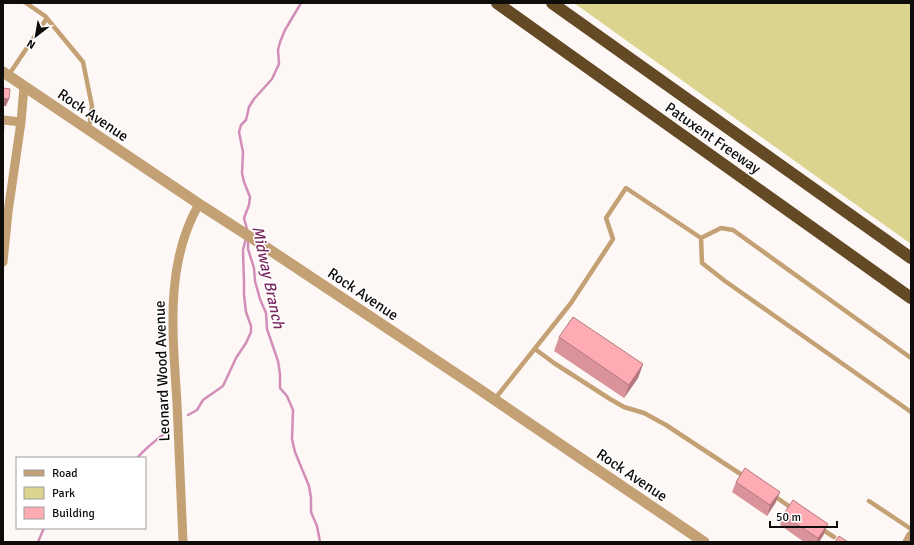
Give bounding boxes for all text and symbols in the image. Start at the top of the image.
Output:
north arrow [16,16,56,56]
text: N [24,37,38,52]
street label: Rock Avenue [54,85,132,145]
street label: Patuxent Freeway [662,98,764,178]
water label: Midway Branch [247,224,289,332]
street label: Rock Avenue [324,264,402,324]
street label: Leonard Wood Avenue [151,300,173,442]
street label: Rock Avenue [593,445,671,505]
legend [16,457,146,529]
text: Road [52,466,78,481]
text: Park [52,486,75,501]
scale bar [770,503,837,529]
text: Building [52,506,95,521]
text: 50 m [776,510,801,525]

